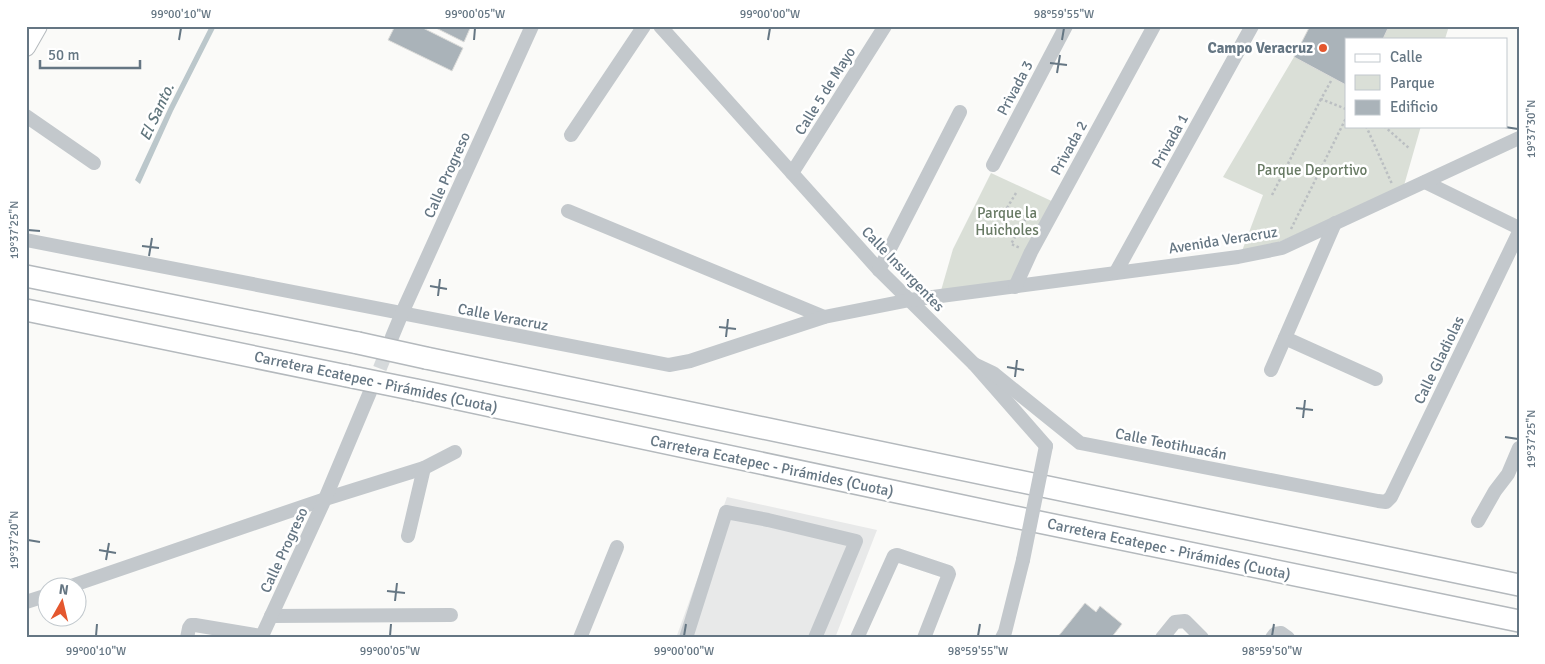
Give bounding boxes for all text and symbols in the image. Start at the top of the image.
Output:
text: 99°00'10"W [151,7,211,22]
text: 99°00'05"W [445,7,505,22]
text: 99°00'00"W [740,7,800,22]
text: 98°59'55"W [1034,7,1094,22]
scale bar [40,38,140,70]
legend [1345,38,1508,128]
place label: Campo Veracruz [1208,39,1313,57]
marker: Campo Veracruz [1317,42,1329,54]
street label: Calle 5 de Mayo [791,44,859,138]
text: 50 m [48,46,79,64]
text: Calle [1390,48,1423,66]
street label: Privada 3 [993,58,1037,118]
text: Parque [1390,74,1435,92]
water label: El Santo. [135,80,179,144]
text: Edificio [1390,98,1438,116]
text: 19°37'30"N [1524,100,1539,158]
street label: Privada 1 [1148,111,1192,171]
street label: Privada 2 [1047,118,1091,178]
street label: Calle Progreso [420,129,474,221]
park label: Parque Deportivo [1257,161,1367,179]
text: 19°37'25"N [7,201,22,259]
park label: Parque la Huicholes [975,204,1039,239]
street label: Avenida Veracruz [1167,222,1279,257]
street label: Calle Insurgentes [858,223,948,316]
street label: Calle Veracruz [456,299,550,335]
street label: Calle Gladiolas [1410,313,1468,407]
street label: Carretera Ecatepec - Pirámides (Cuota) [253,347,499,417]
text: 19°37'25"N [1524,410,1539,468]
street label: Calle Teotihuacán [1114,424,1228,464]
street label: Carretera Ecatepec - Pirámides (Cuota) [649,431,895,501]
street label: Calle Progreso [256,504,312,596]
text: 19°37'20"N [7,511,22,569]
street label: Carretera Ecatepec - Pirámides (Cuota) [1046,514,1292,584]
north arrow [38,576,88,626]
text: N [58,581,70,599]
text: 99°00'10"W [66,644,126,659]
text: 99°00'05"W [360,644,420,659]
text: 99°00'00"W [654,644,714,659]
text: 98°59'55"W [948,644,1008,659]
text: 98°59'50"W [1242,644,1302,659]

